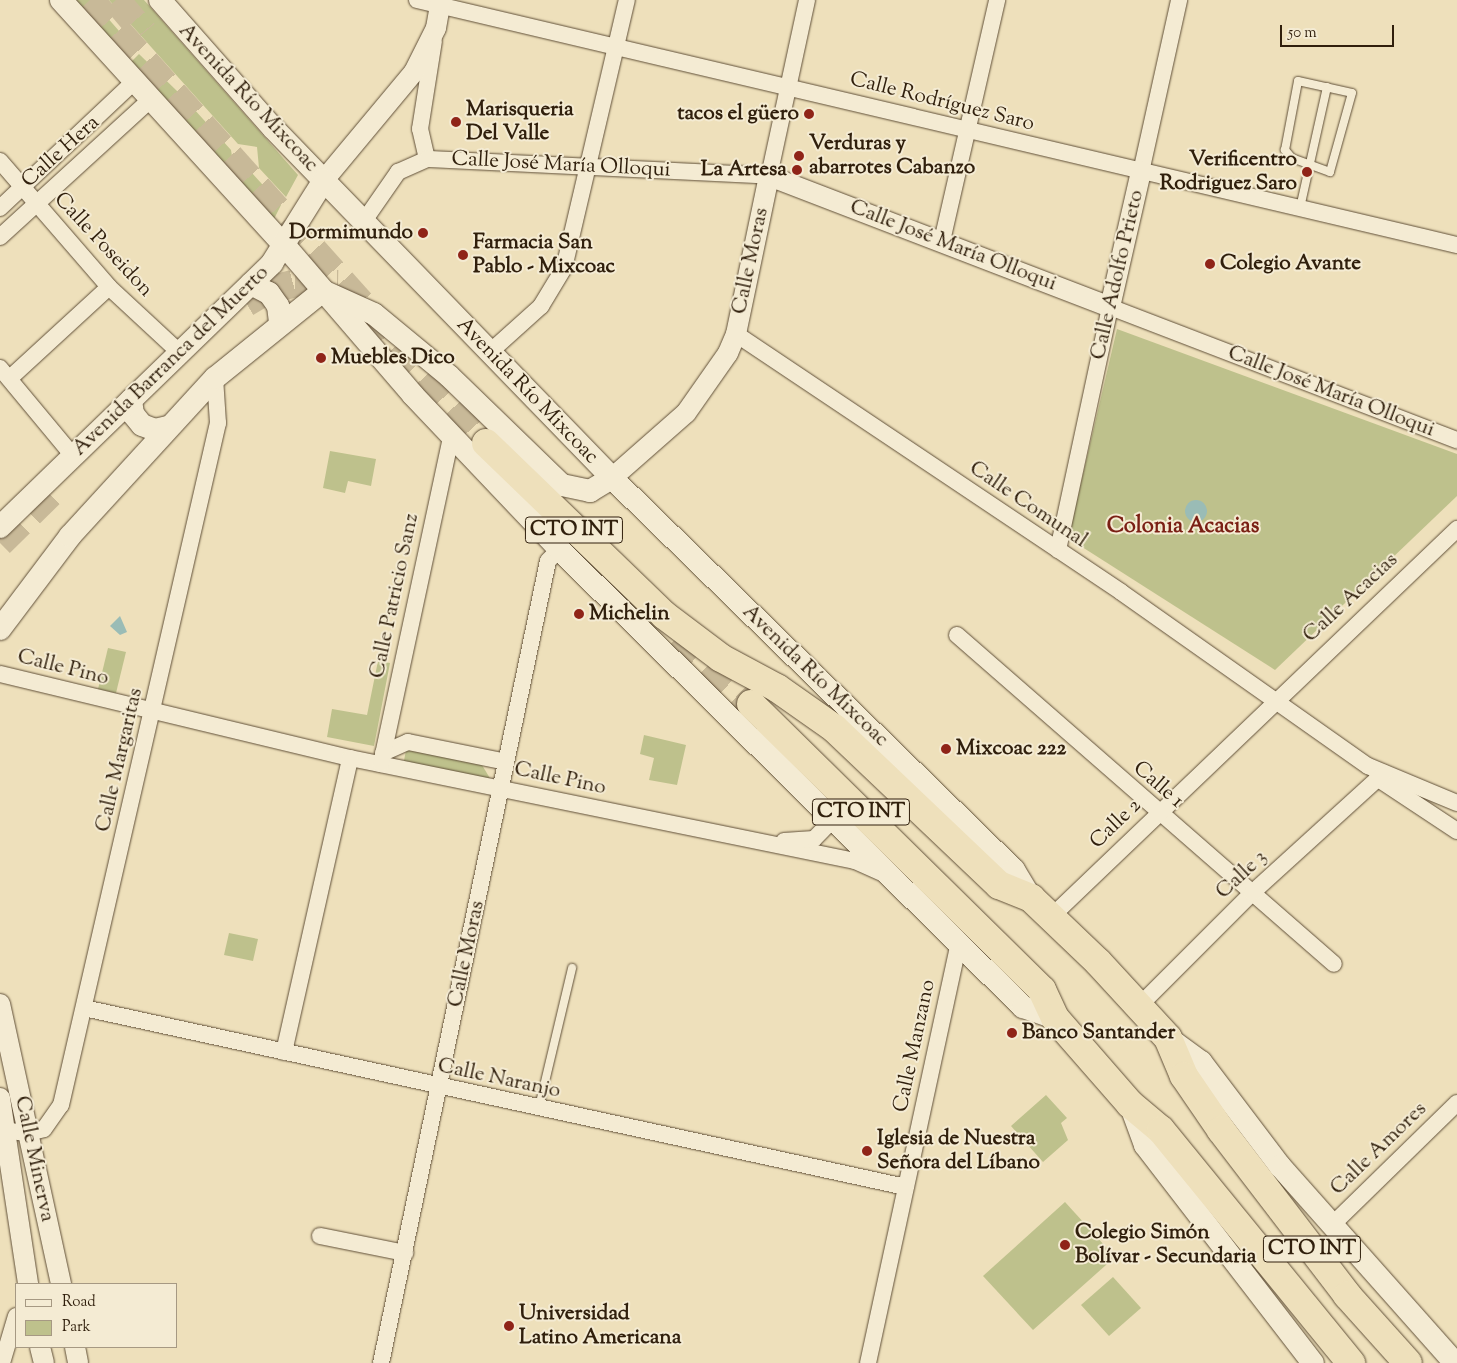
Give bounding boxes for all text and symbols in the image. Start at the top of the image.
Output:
scale bar [1282,15,1396,47]
street label: Avenida Río Mixcoac [173,19,323,177]
text: 50 m [1288,23,1317,44]
street label: Calle Rodríguez Saro [847,67,1037,137]
place label: Marisqueria Del Valle [466,97,574,147]
place label: tacos el güero [677,101,799,127]
marker: tacos el güero [803,108,815,120]
street label: Calle Hera [17,111,105,193]
marker: Marisqueria Del Valle [450,116,462,128]
place label: Verduras y abarrotes Cabanzo [809,131,975,181]
street label: Calle José María Olloqui [451,147,671,183]
place label: Verificentro Rodriguez Saro [1160,147,1297,197]
marker: Verduras y abarrotes Cabanzo [793,150,805,162]
place label: La Artesa [701,157,787,183]
marker: La Artesa [791,164,803,176]
marker: Verificentro Rodriguez Saro [1301,166,1313,178]
street label: Calle Poseidon [48,187,158,303]
street label: Calle Adolfo Prieto [1086,188,1150,362]
street label: Calle José María Olloqui [846,195,1060,297]
street label: Calle Moras [727,205,775,317]
place label: Dormimundo [289,220,413,246]
marker: Dormimundo [417,227,429,239]
place label: Farmacia San Pablo - Mixcoac [473,230,615,280]
marker: Farmacia San Pablo - Mixcoac [457,249,469,261]
place label: Colegio Avante [1220,251,1361,277]
marker: Colegio Avante [1204,258,1216,270]
street label: Avenida Barranca del Muerto [68,260,274,462]
street label: Avenida Río Mixcoac [451,313,603,469]
street label: Calle José María Olloqui [1224,341,1438,443]
place label: Muebles Dico [331,345,455,371]
marker: Muebles Dico [315,352,327,364]
street label: Calle Comunal [964,456,1092,554]
street label: Calle Patricio Sanz [365,511,425,681]
road number: CTO INT [524,512,624,548]
district label: Colonia Acacias [1107,515,1259,541]
street label: Calle Acacias [1298,548,1404,648]
street label: Avenida Río Mixcoac [737,600,893,752]
place label: Michelin [589,601,670,627]
marker: Michelin [573,608,585,620]
street label: Calle Pino [15,644,111,692]
street label: Calle Margaritas [91,685,149,835]
place label: Mixcoac 222 [956,736,1066,762]
marker: Mixcoac 222 [940,743,952,755]
street label: Calle 1 [1127,756,1189,814]
street label: Calle Pino [512,757,608,801]
street label: Calle 2 [1085,793,1147,855]
road number: CTO INT [811,794,911,830]
street label: Calle 3 [1211,845,1273,905]
street label: Calle Moras [443,898,491,1010]
street label: Calle Manzano [889,977,941,1115]
place label: Banco Santander [1022,1020,1175,1046]
marker: Banco Santander [1006,1027,1018,1039]
street label: Calle Naranjo [435,1054,563,1104]
street label: Calle Minerva [8,1094,60,1224]
street label: Calle Amores [1326,1097,1432,1201]
place label: Iglesia de Nuestra Señora del Líbano [877,1126,1040,1176]
marker: Iglesia de Nuestra Señora del Líbano [861,1145,873,1157]
place label: Colegio Simón Bolívar - Secundaria [1075,1220,1257,1270]
road number: CTO INT [1262,1232,1362,1266]
marker: Colegio Simón Bolívar - Secundaria [1059,1239,1071,1251]
legend [15,1283,178,1348]
text: Road [62,1292,96,1313]
place label: Universidad Latino Americana [519,1301,681,1351]
text: Park [62,1317,91,1338]
marker: Universidad Latino Americana [503,1320,515,1332]

